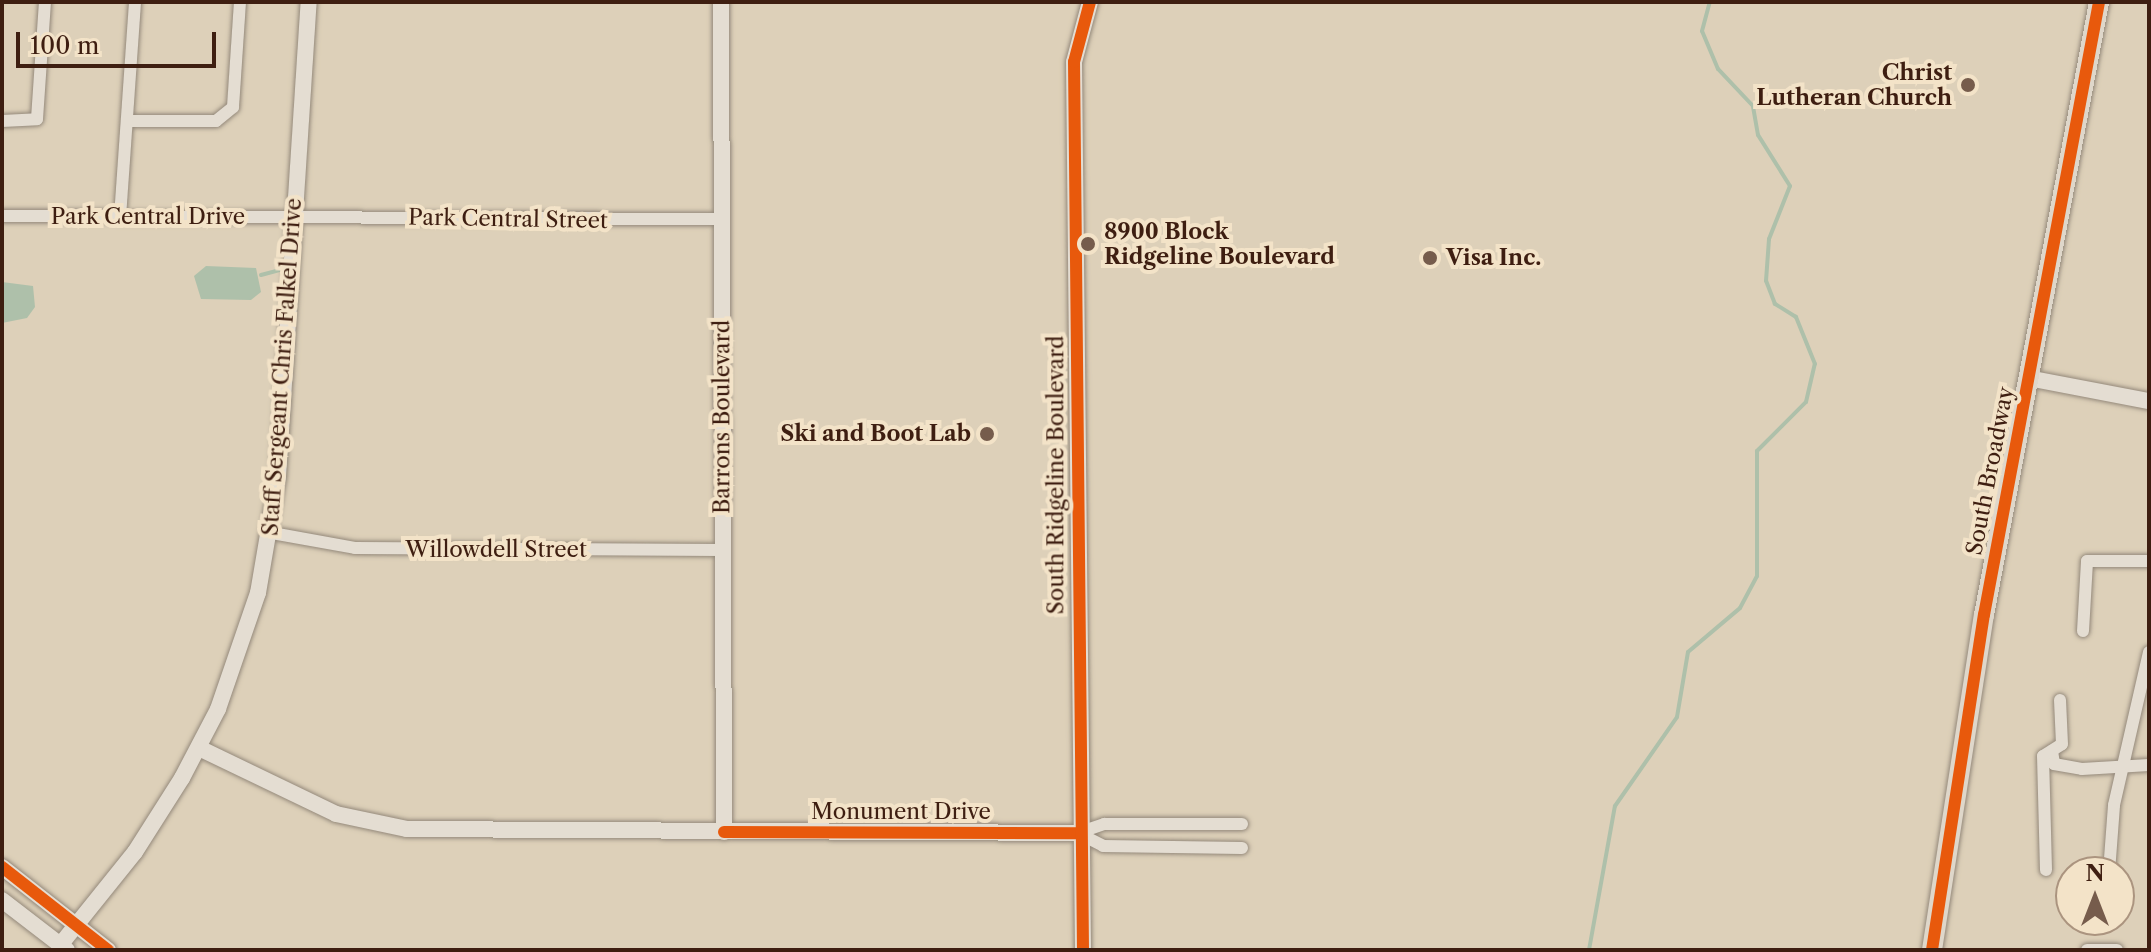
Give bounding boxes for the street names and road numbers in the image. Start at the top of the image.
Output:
street label: Staff Sergeant Chris Falkel Drive [257,197,307,537]
street label: Park Central Drive [51,204,245,230]
street label: Park Central Street [408,204,608,234]
street label: Barrons Boulevard [709,320,735,514]
street label: South Ridgeline Boulevard [1043,336,1069,614]
street label: South Broadway [1961,385,2019,557]
street label: Willowdell Street [405,537,587,563]
street label: Monument Drive [811,799,991,825]

